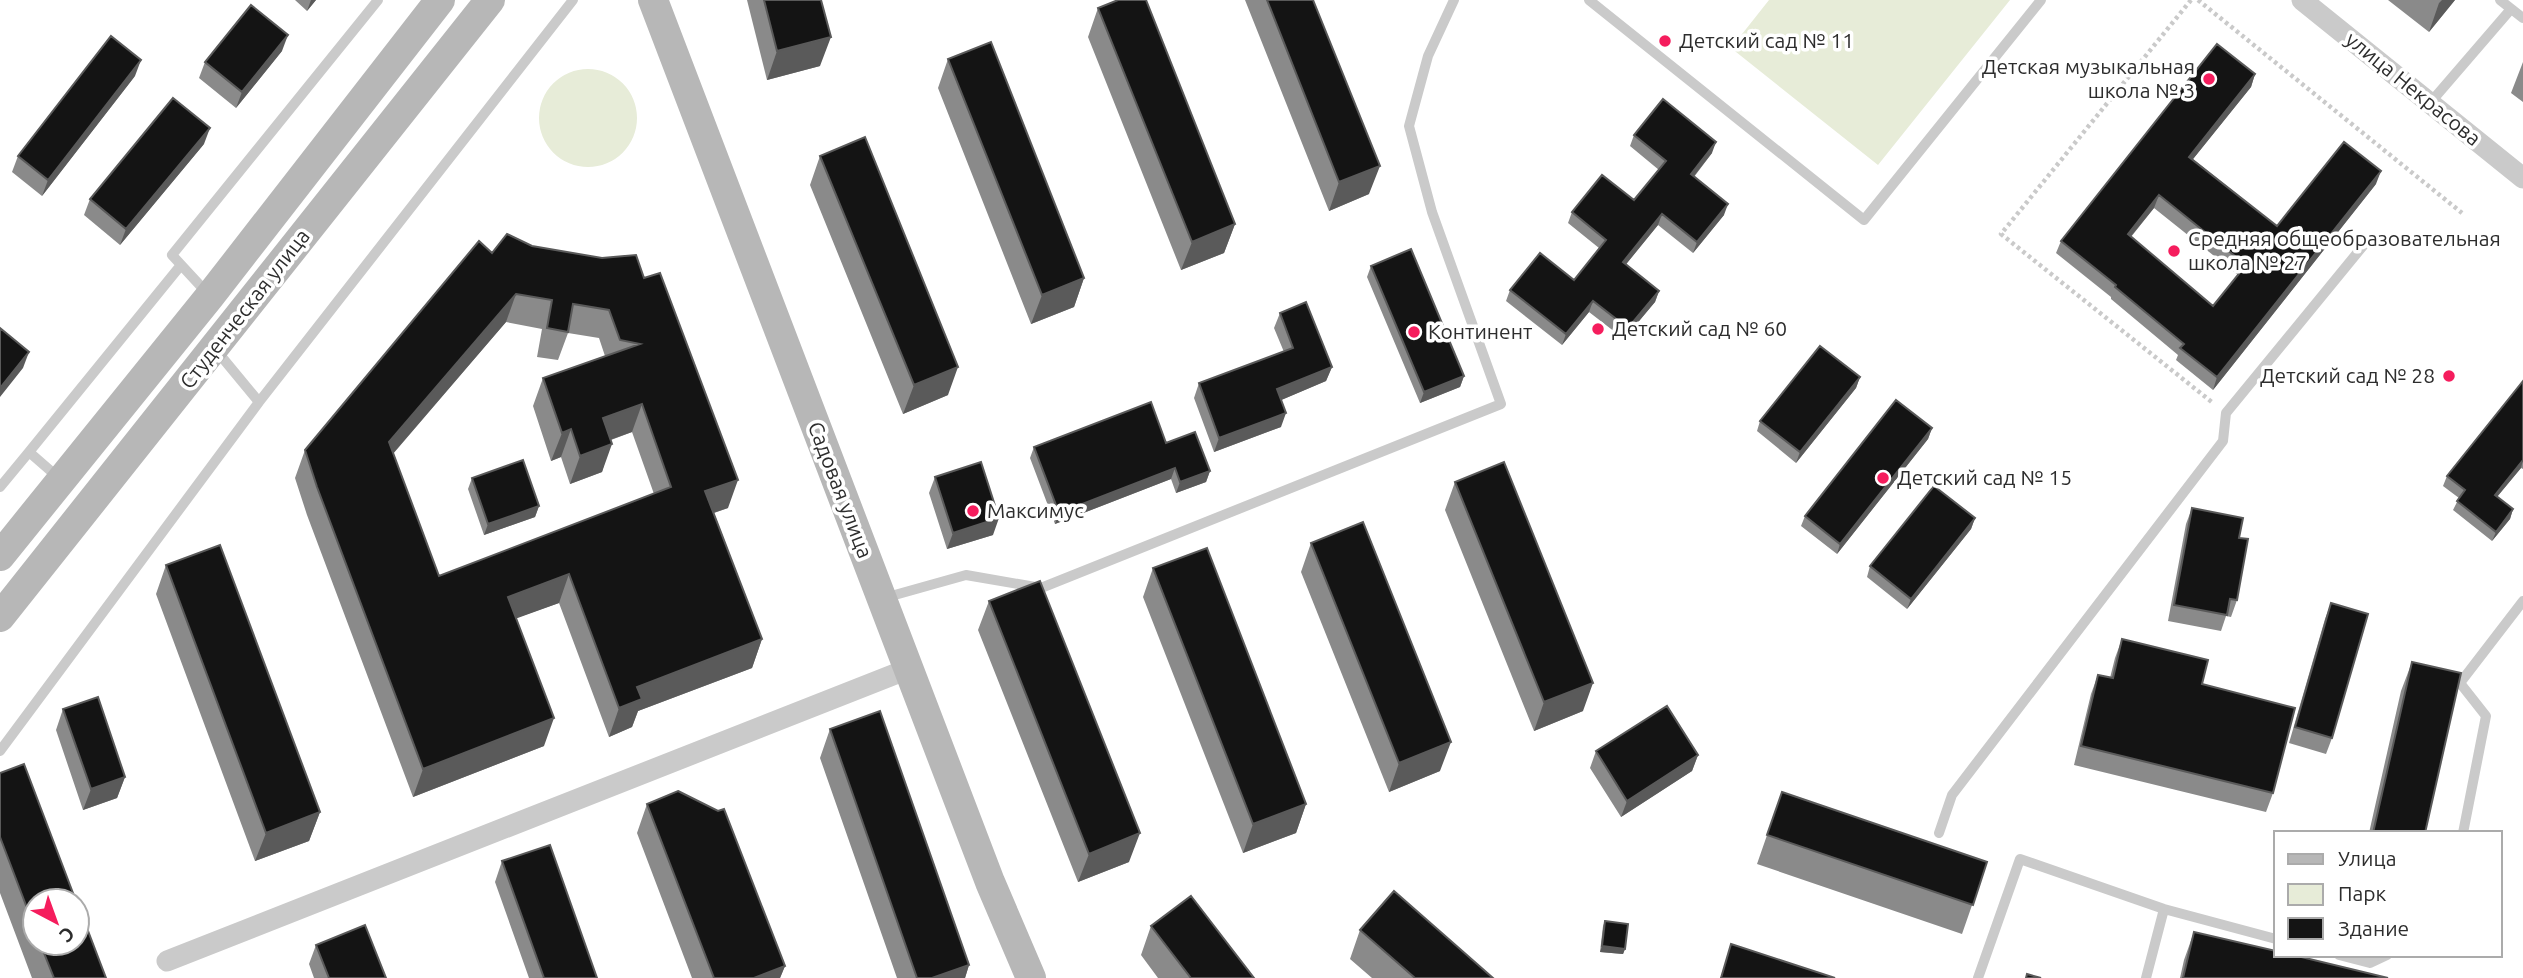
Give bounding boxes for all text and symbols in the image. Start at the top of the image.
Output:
street label: улица Некрасова [2341,26,2486,150]
place label: Детский сад № 11 [1679,28,1854,52]
marker: Детский сад № 11 [1657,33,1673,49]
place label: Детская музыкальная школа № 3 [1982,54,2195,102]
marker: Детская музыкальная школа № 3 [2201,71,2217,87]
street label: Студенческая улица [174,224,314,393]
place label: Средняя общеобразовательная школа № 27 [2188,226,2501,274]
marker: Средняя общеобразовательная школа № 27 [2166,243,2182,259]
place label: Детский сад № 60 [1612,316,1787,340]
place label: Континент [1428,319,1533,343]
marker: Детский сад № 60 [1590,321,1606,337]
marker: Континент [1406,324,1422,340]
place label: Детский сад № 28 [2260,363,2435,387]
marker: Детский сад № 28 [2441,368,2457,384]
street label: Садовая улица [804,418,878,561]
place label: Детский сад № 15 [1897,465,2072,489]
marker: Детский сад № 15 [1875,470,1891,486]
place label: Максимус [987,498,1084,522]
marker: Максимус [965,503,981,519]
legend [2274,831,2502,957]
text: Улица [2338,846,2396,870]
text: Парк [2338,881,2387,905]
north arrow [21,887,91,957]
text: Здание [2338,916,2409,940]
text: С [55,923,79,947]

